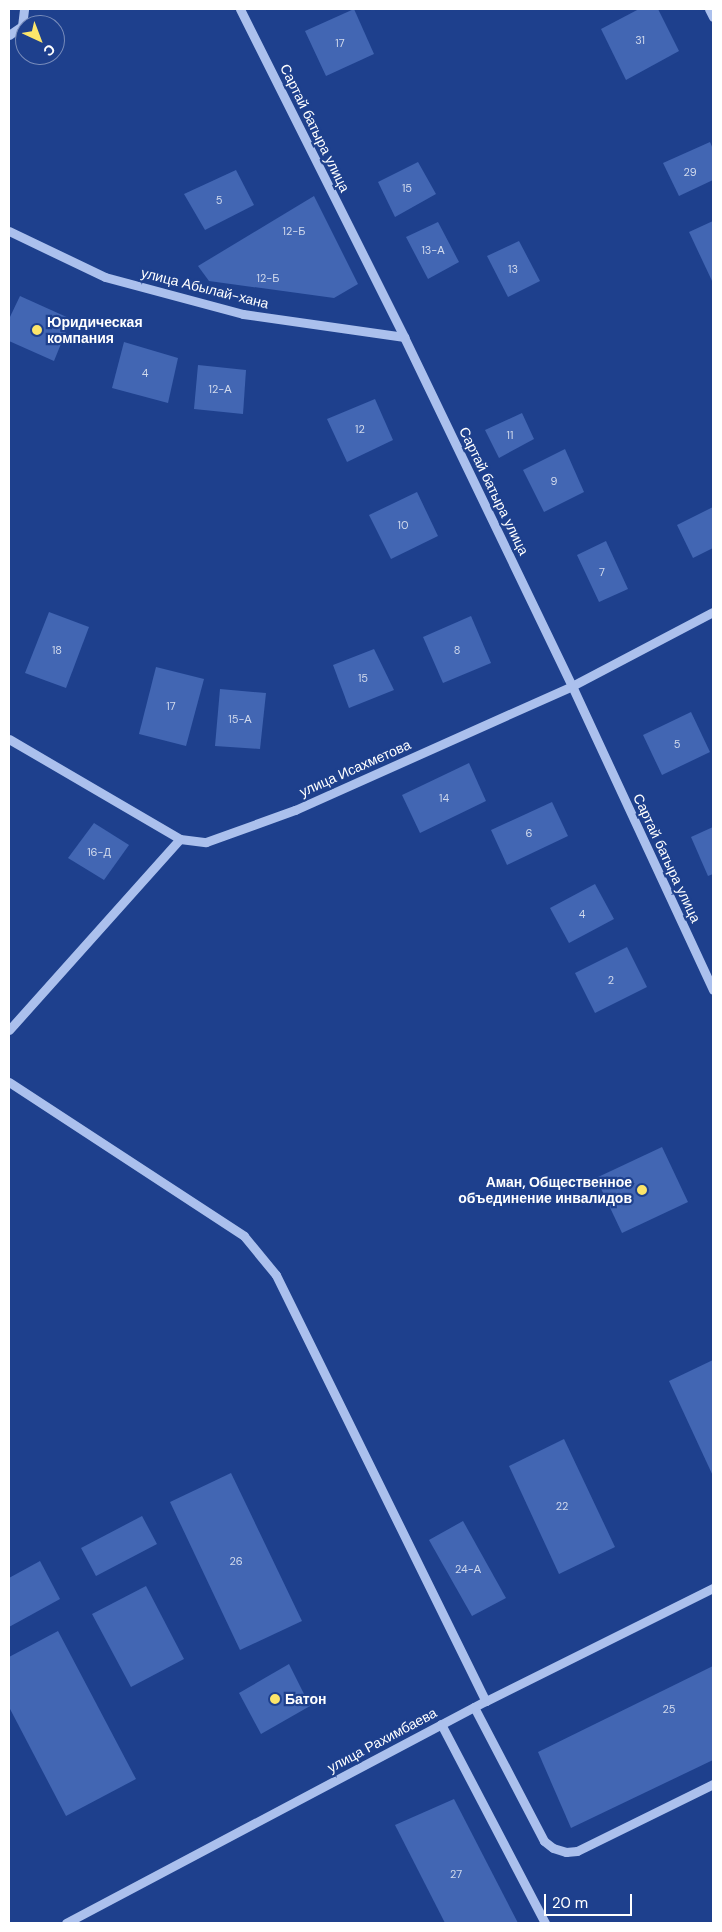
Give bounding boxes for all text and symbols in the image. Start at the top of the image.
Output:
north arrow [15,15,65,65]
house number: 31 [635,33,645,47]
house number: 17 [335,36,345,50]
text: С [40,40,59,60]
street label: Сартай батыра улица [277,61,353,195]
house number: 29 [683,165,697,179]
house number: 15 [402,181,412,195]
house number: 5 [216,193,222,207]
house number: 12-Б [283,224,305,238]
house number: 13-А [421,243,445,257]
house number: 13 [508,262,518,276]
street label: улица Абылай-хана [139,264,271,312]
house number: 12-Б [257,271,279,285]
place label: Юридическая компания [47,314,143,347]
marker: Юридическая компания [31,324,43,336]
house number: 4 [142,366,148,380]
house number: 12-А [208,382,232,396]
house number: 12 [355,422,365,436]
street label: Сартай батыра улица [456,424,532,558]
house number: 11 [507,428,513,442]
house number: 9 [551,474,557,488]
house number: 10 [398,518,408,532]
house number: 7 [599,565,605,579]
house number: 18 [52,643,62,657]
house number: 8 [454,643,460,657]
house number: 15 [358,671,368,685]
house number: 17 [166,699,176,713]
house number: 15-А [228,712,252,726]
street label: улица Исахметова [297,736,413,800]
house number: 5 [674,737,680,751]
house number: 14 [439,791,449,805]
street label: Сартай батыра улица [630,791,704,925]
house number: 6 [526,826,532,840]
house number: 16-Д [87,845,111,859]
house number: 4 [579,907,585,921]
house number: 2 [608,973,614,987]
place label: Аман, Общественное объединение инвалидов [458,1174,632,1206]
marker: Аман, Общественное объединение инвалидов [636,1184,648,1196]
house number: 22 [556,1499,568,1513]
house number: 26 [229,1554,243,1568]
house number: 24-А [455,1562,481,1576]
place label: Батон [285,1691,327,1707]
marker: Батон [269,1693,281,1705]
house number: 25 [662,1702,676,1716]
street label: улица Рахимбаева [324,1704,440,1776]
house number: 27 [450,1867,462,1881]
scale bar [547,1884,634,1916]
text: 20 m [552,1893,588,1913]

